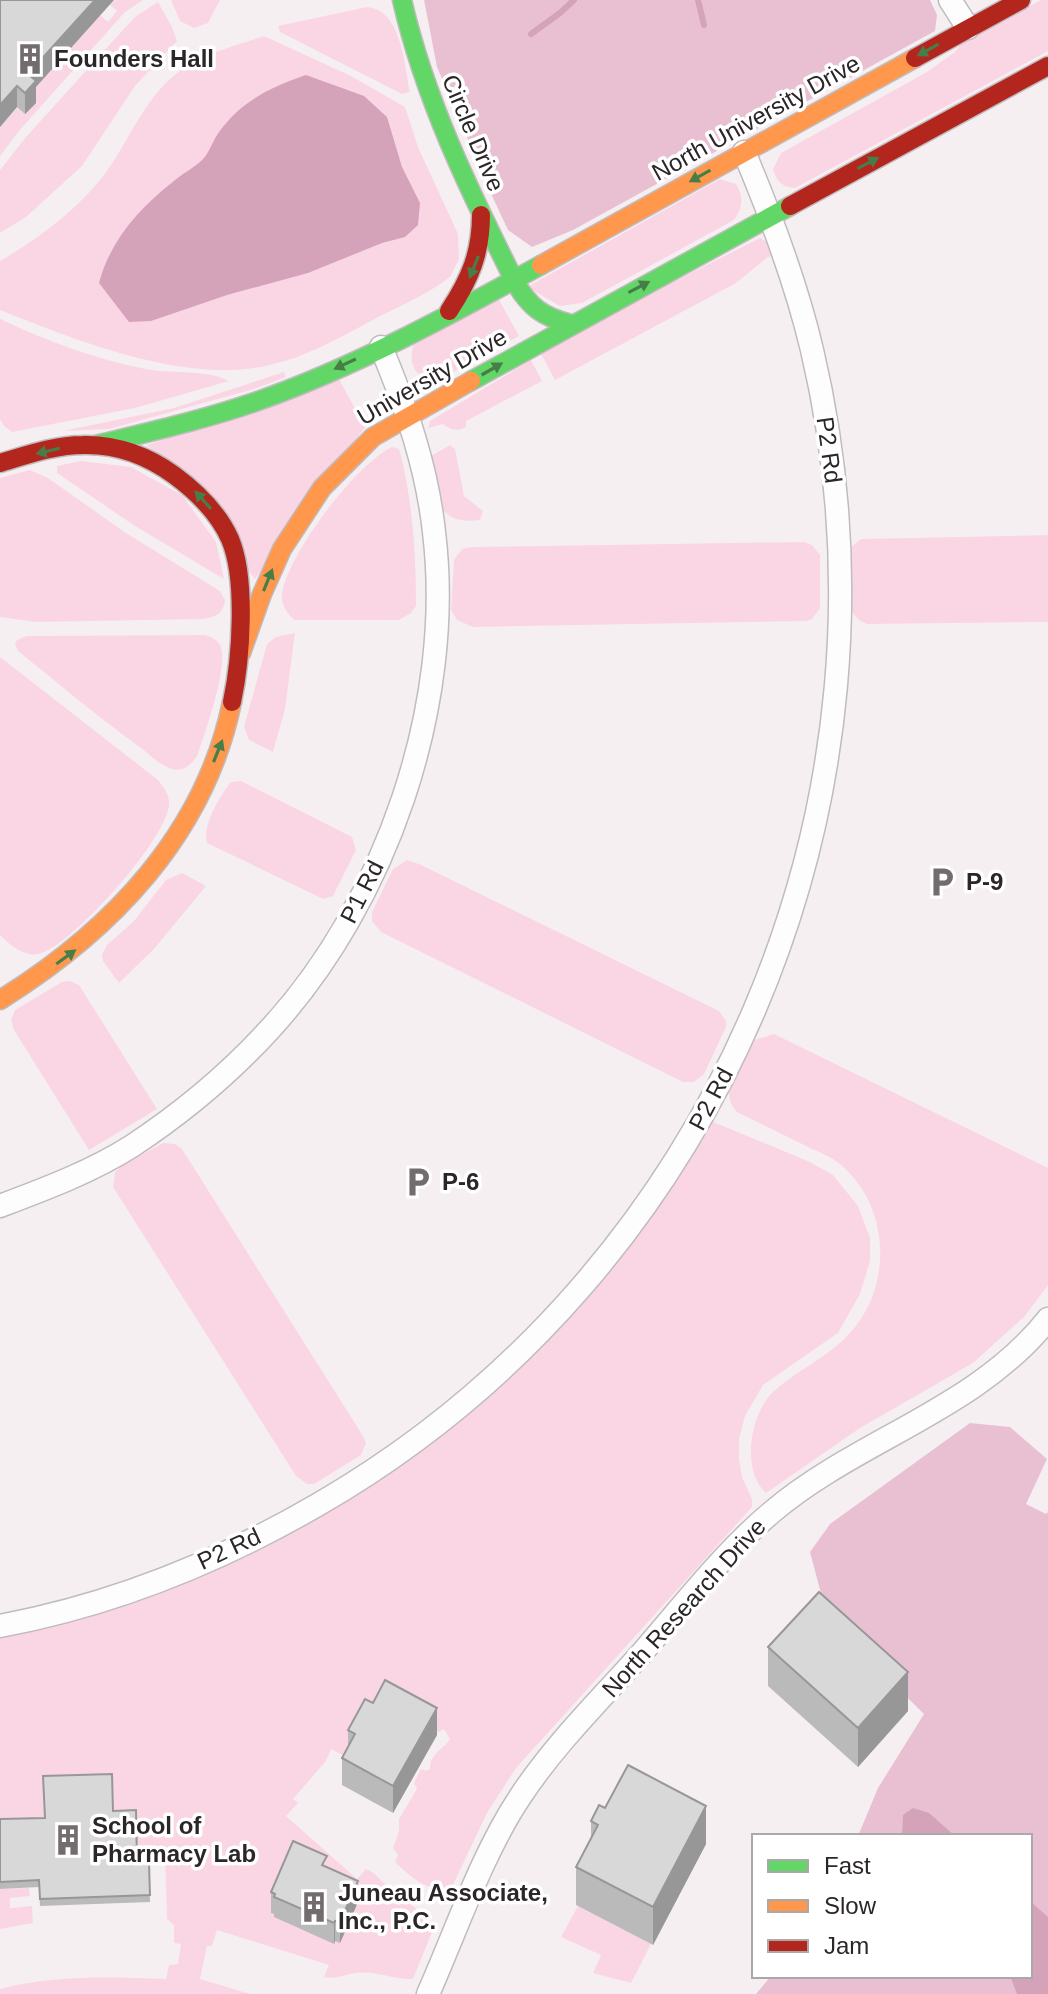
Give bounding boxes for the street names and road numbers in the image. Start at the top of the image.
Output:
street label: North University Drive [647,49,864,186]
street label: Circle Drive [437,70,510,195]
street label: University Drive [352,323,511,430]
street label: P2 Rd [811,415,848,485]
street label: P1 Rd [334,856,389,928]
street label: P2 Rd [683,1063,738,1135]
street label: North Research Drive [596,1513,771,1702]
street label: P2 Rd [193,1522,265,1575]

